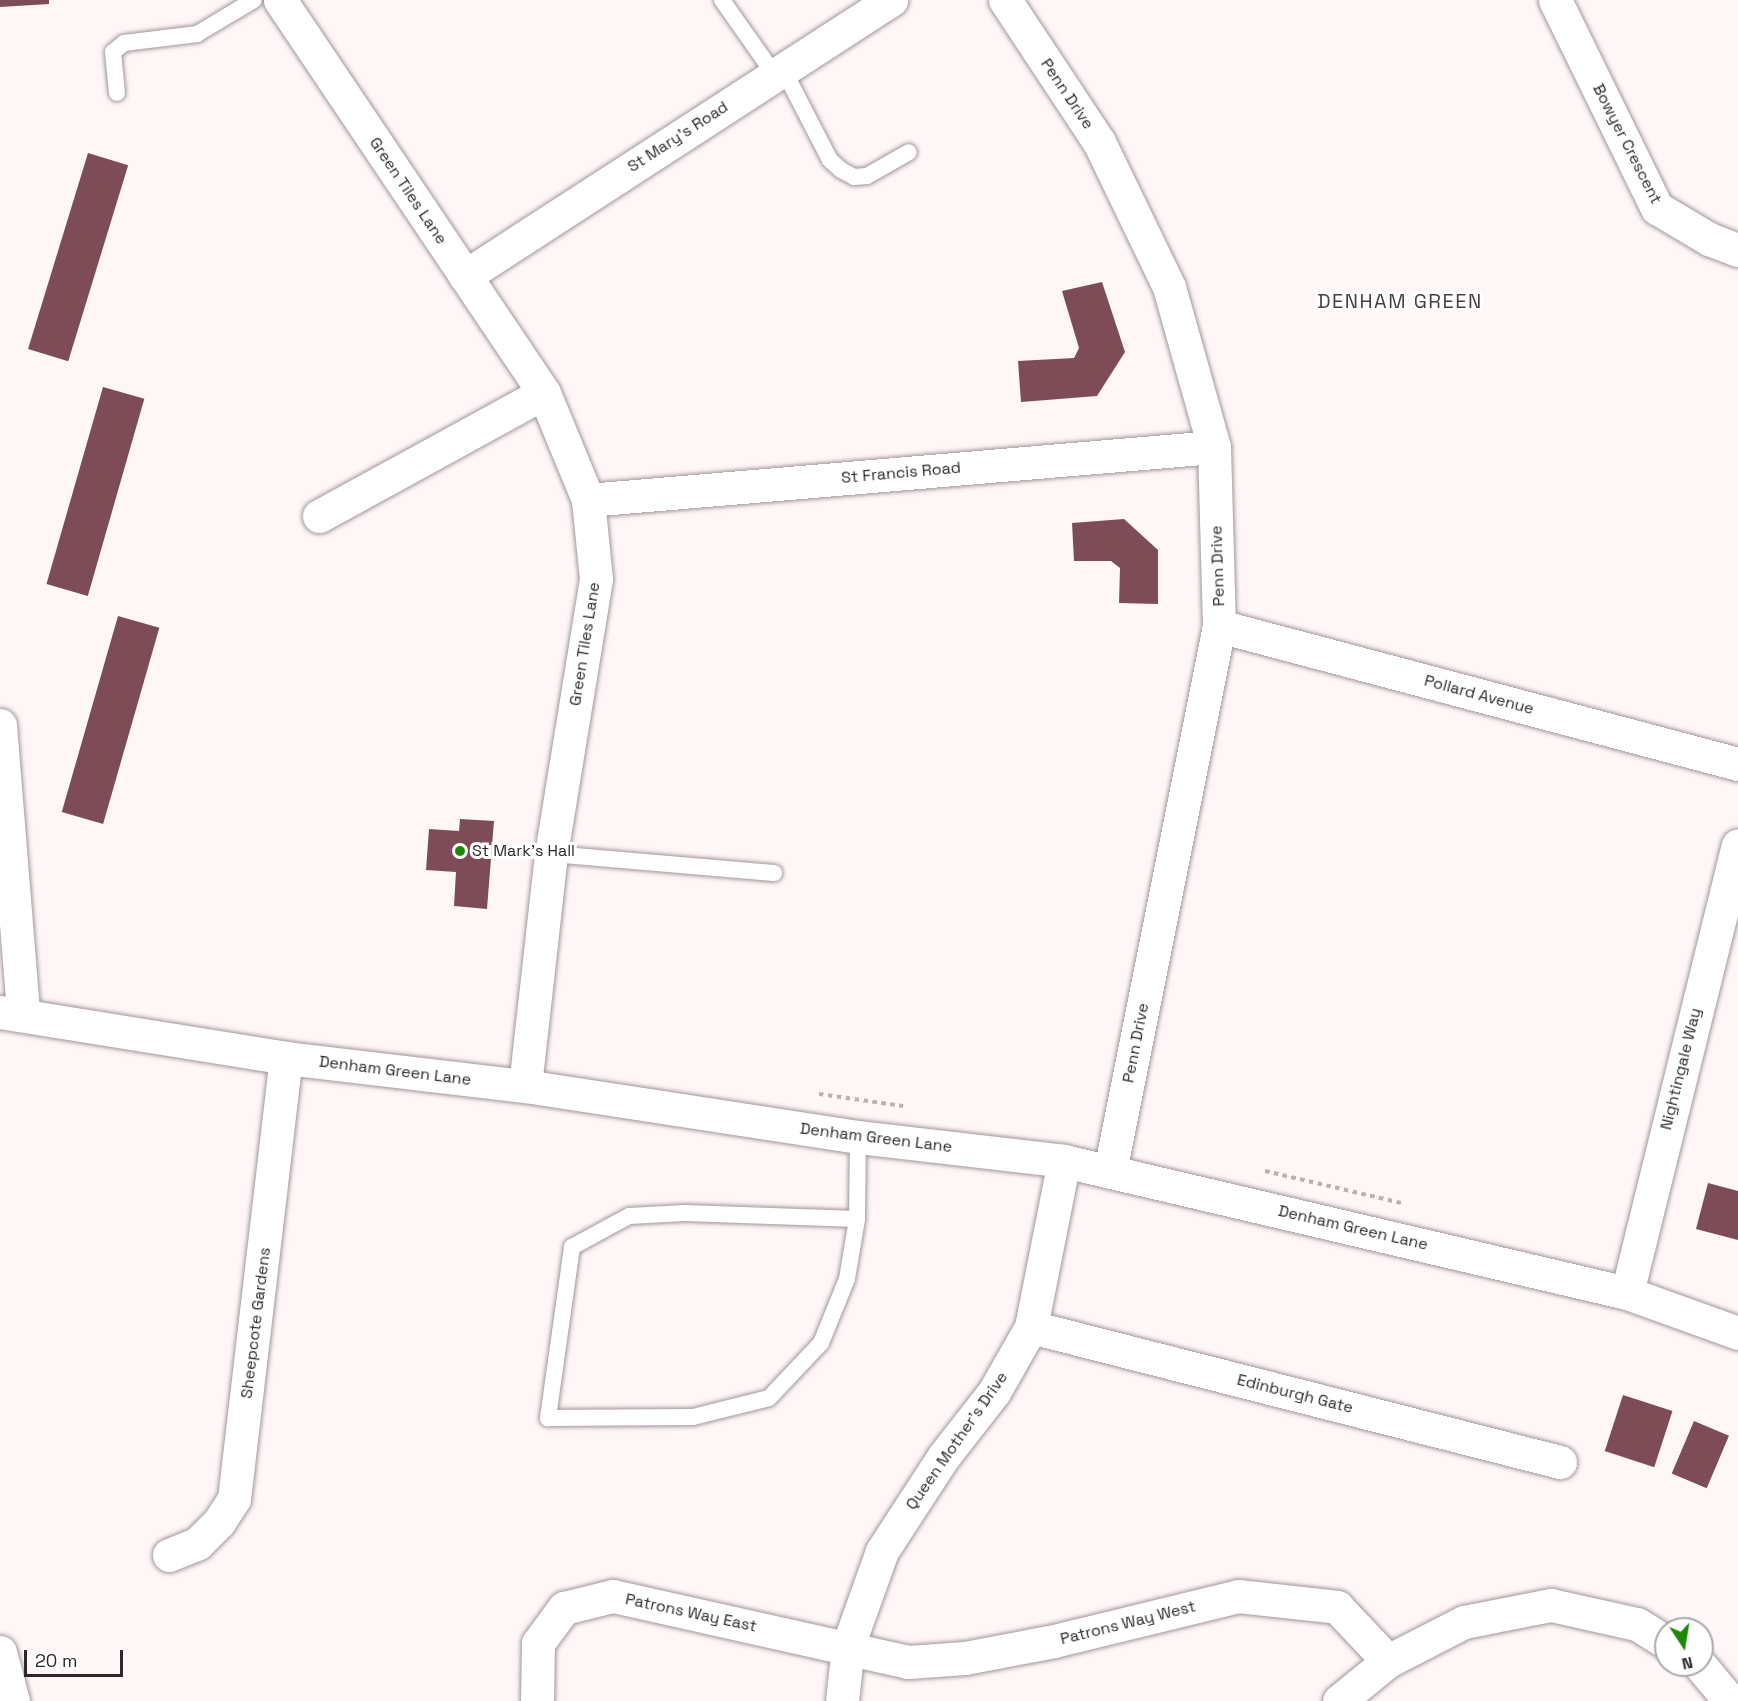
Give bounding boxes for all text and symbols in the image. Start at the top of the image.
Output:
street label: Penn Drive [1036,55,1098,133]
street label: Bowyer Crescent [1588,81,1666,207]
street label: St Mary's Road [624,97,732,177]
street label: Green Tiles Lane [365,134,451,248]
district label: DENHAM GREEN [1317,289,1483,313]
street label: St Francis Road [840,458,962,488]
street label: Penn Drive [1207,525,1229,607]
street label: Green Tiles Lane [566,581,604,707]
street label: Pollard Avenue [1422,671,1536,719]
place label: St Mark's Hall [472,841,575,861]
marker: St Mark's Hall [453,844,467,858]
street label: Penn Drive [1119,1001,1153,1085]
street label: Nightingale Way [1657,1006,1705,1132]
street label: Denham Green Lane [318,1052,472,1090]
street label: Denham Green Lane [799,1119,953,1157]
street label: Denham Green Lane [1276,1201,1430,1255]
street label: Sheepcote Gardens [237,1246,275,1400]
street label: Queen Mother's Drive [902,1368,1012,1514]
street label: Edinburgh Gate [1235,1370,1355,1418]
street label: Patrons Way East [623,1590,759,1636]
street label: Patrons Way West [1058,1597,1198,1649]
north arrow [1654,1617,1714,1677]
scale bar [27,1638,126,1676]
text: 20 m [35,1649,78,1672]
text: N [1680,1652,1695,1675]

